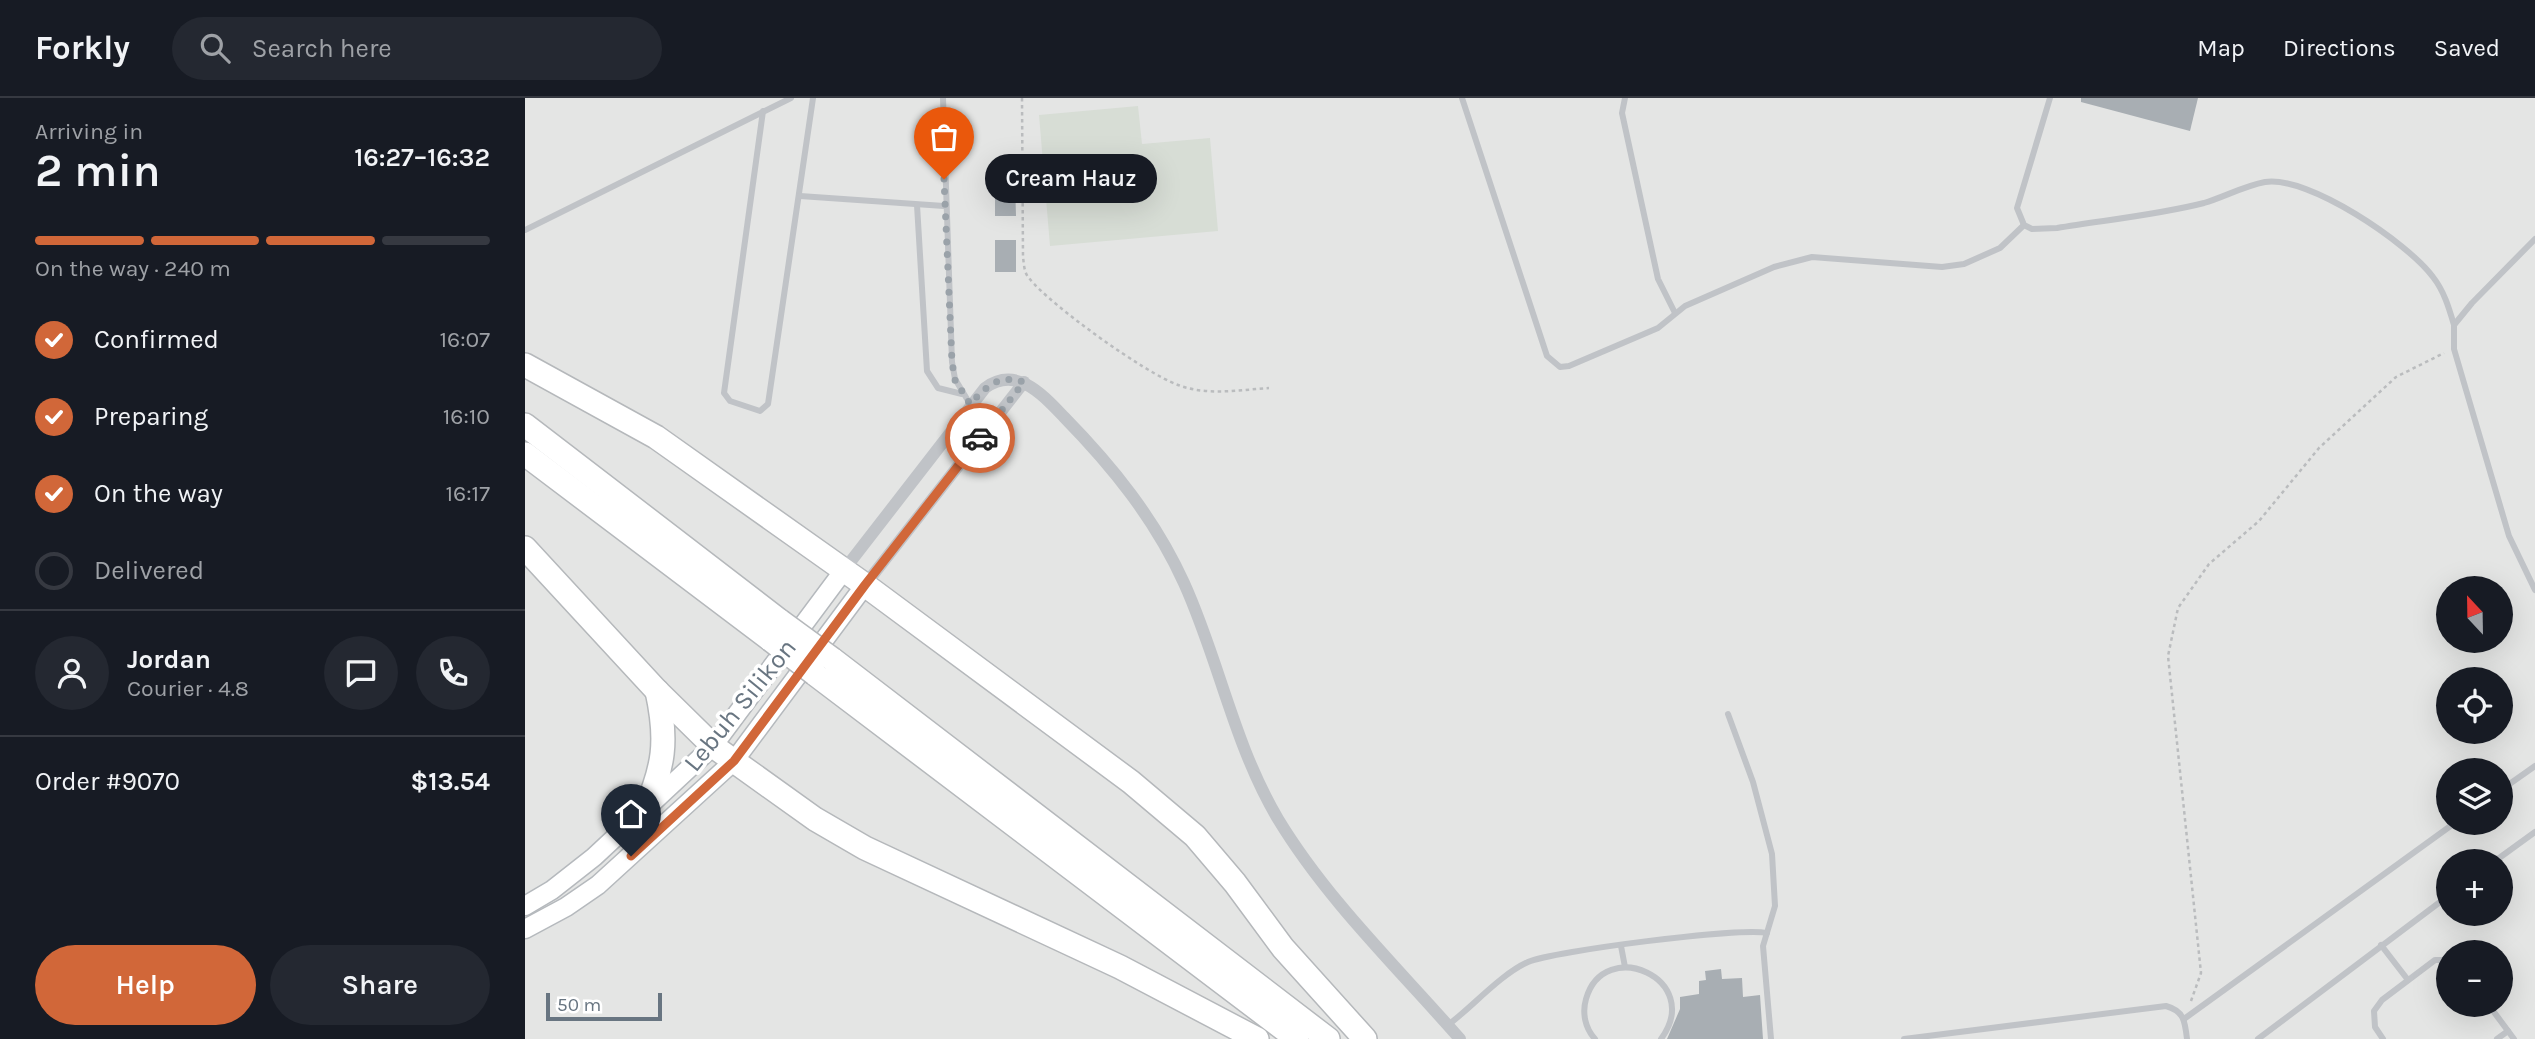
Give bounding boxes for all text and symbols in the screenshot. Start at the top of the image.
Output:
search box [172,17,662,80]
text: Forkly [35,29,130,67]
icon: search [196,29,234,67]
text: Search here [252,33,392,64]
text: Map [2197,34,2245,62]
text: Directions [2283,34,2396,62]
text: Saved [2434,34,2500,62]
pin [914,107,974,179]
text: Arriving in [35,118,143,145]
icon: bag [925,118,963,156]
text: 16:27–16:32 [354,142,490,173]
text: 2 min [35,144,161,198]
callout: Cream Hauz [986,154,1157,204]
text: Cream Hauz [1006,165,1136,192]
text: On the way · 240 m [35,255,231,282]
icon: check [35,321,73,359]
text: Confirmed [94,324,219,355]
text: 16:07 [439,326,490,353]
icon: check [35,398,73,436]
text: Preparing [94,401,208,432]
text: 16:10 [443,403,490,430]
courier [945,403,1015,473]
icon: car [961,419,999,457]
icon: check [35,475,73,513]
text: On the way [94,478,223,509]
text: 16:17 [446,480,490,507]
text: Delivered [94,555,204,586]
north arrow [2436,576,2513,653]
map controls [2436,576,2513,1017]
street label: Lebuh Silikon [677,632,803,778]
button: person [35,636,109,710]
button: chat [324,636,398,710]
button: phone [416,636,490,710]
text: Jordan [127,644,211,675]
button: locate [2436,667,2513,744]
text: Courier · 4.8 [127,675,249,702]
button: layers [2436,758,2513,835]
text: Order #9070 [35,766,180,797]
text: $13.54 [410,766,490,797]
pin [601,784,661,856]
icon: home [612,795,650,833]
button: + [2436,849,2513,926]
button: − [2436,940,2513,1017]
button: Help [35,945,256,1025]
button: Share [270,945,490,1025]
scale bar [546,990,661,1022]
text: 50 m [557,994,601,1016]

